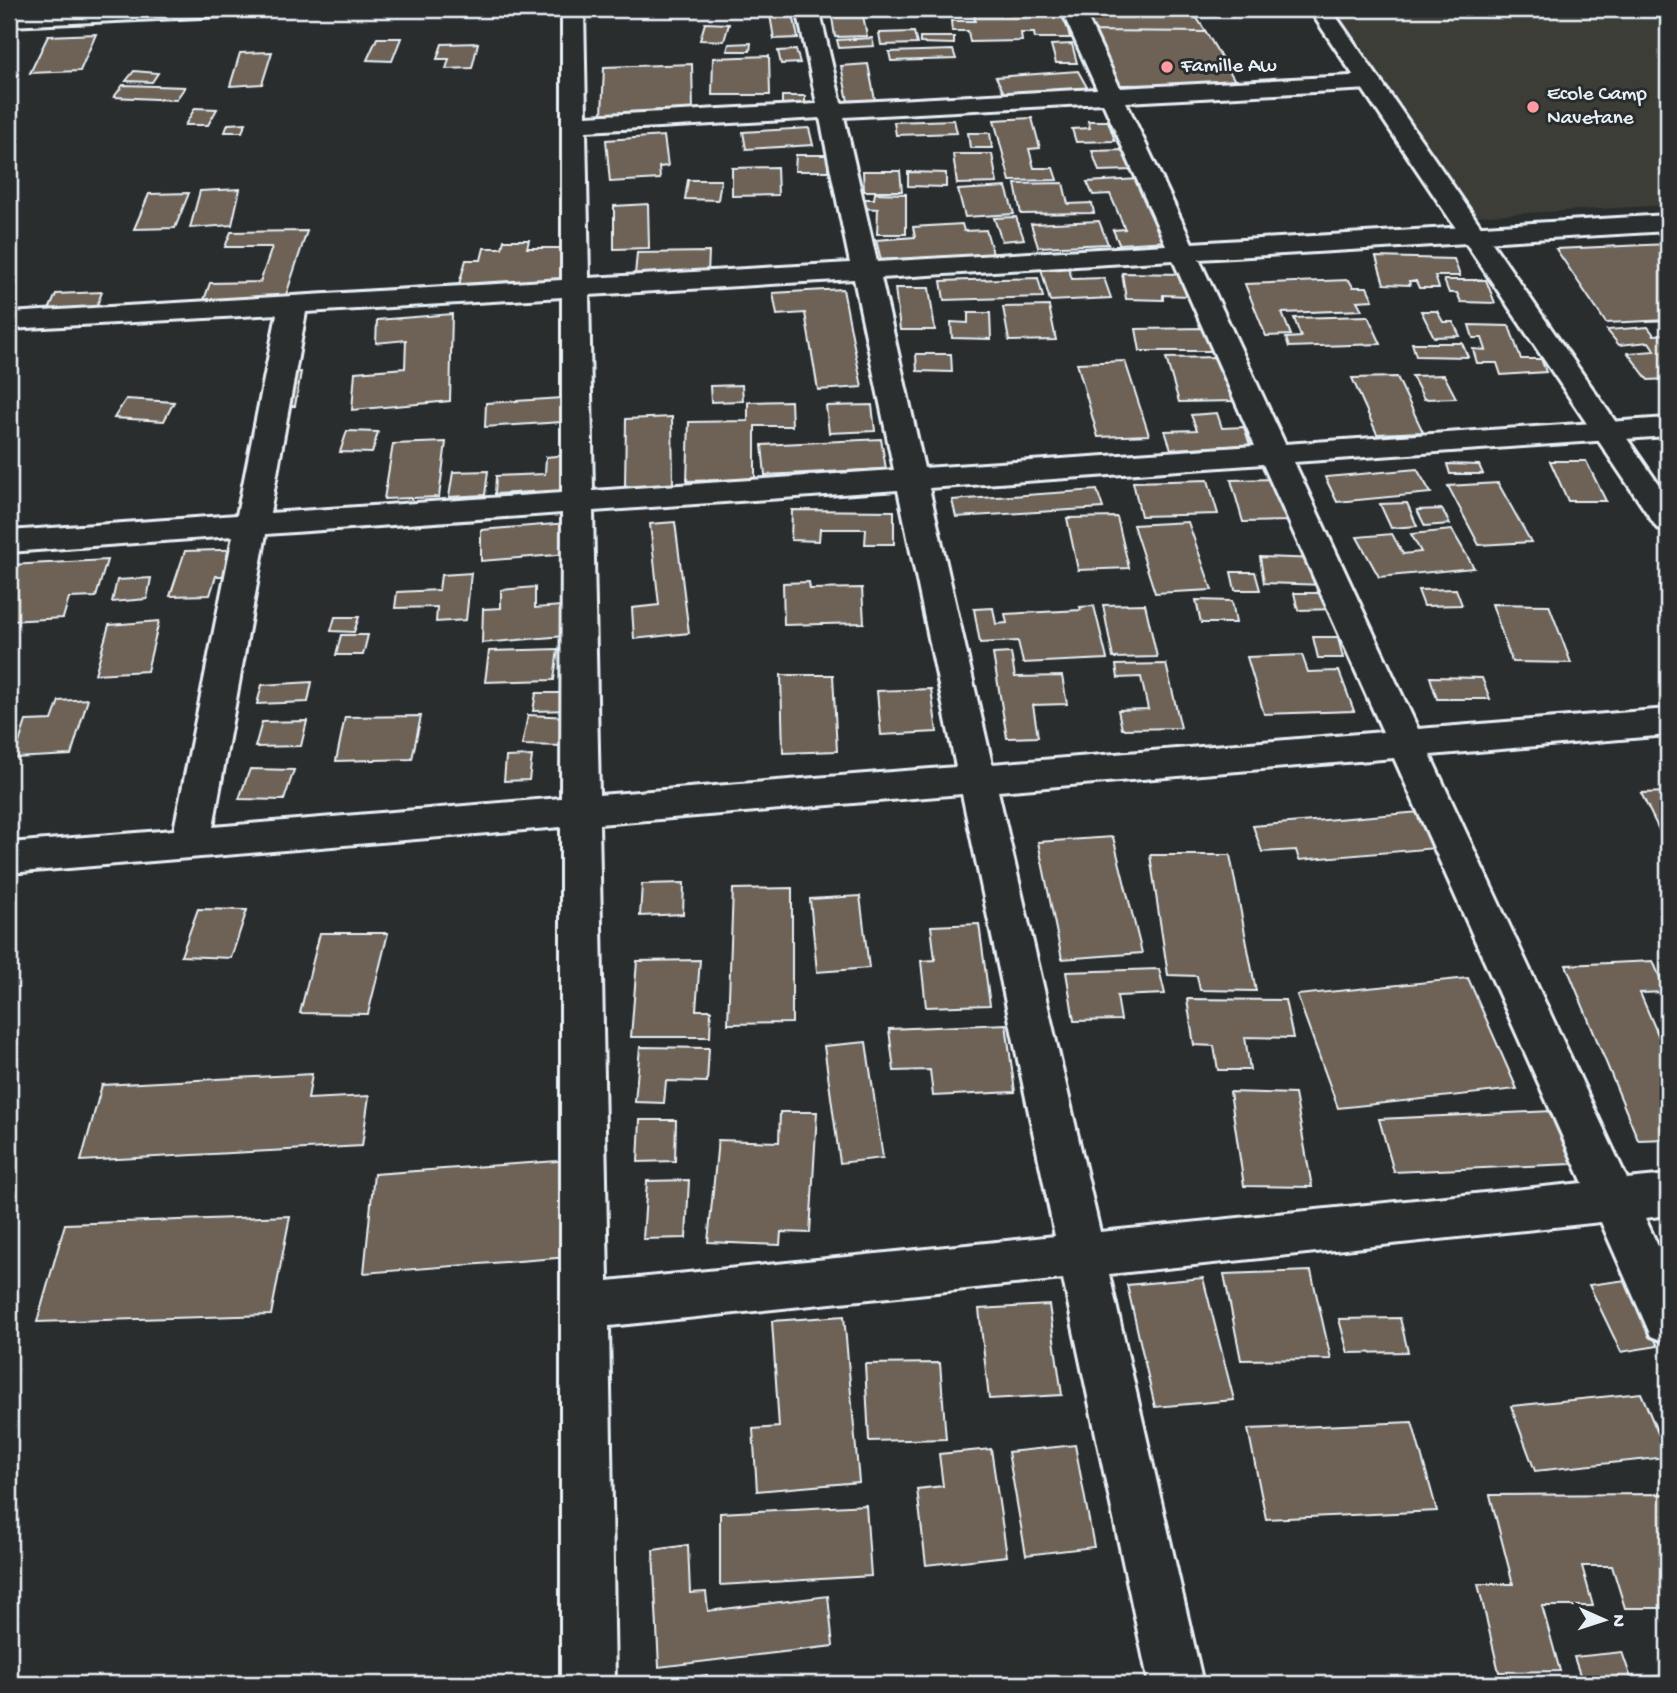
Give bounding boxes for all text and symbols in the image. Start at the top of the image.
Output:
place label: Famille Aw [1180,55,1277,80]
marker: Famille Aw [1159,59,1175,75]
place label: Ecole Camp Navetane [1547,83,1648,132]
marker: Ecole Camp Navetane [1525,99,1541,115]
north arrow [1568,1584,1638,1654]
text: N [1606,1614,1629,1628]

